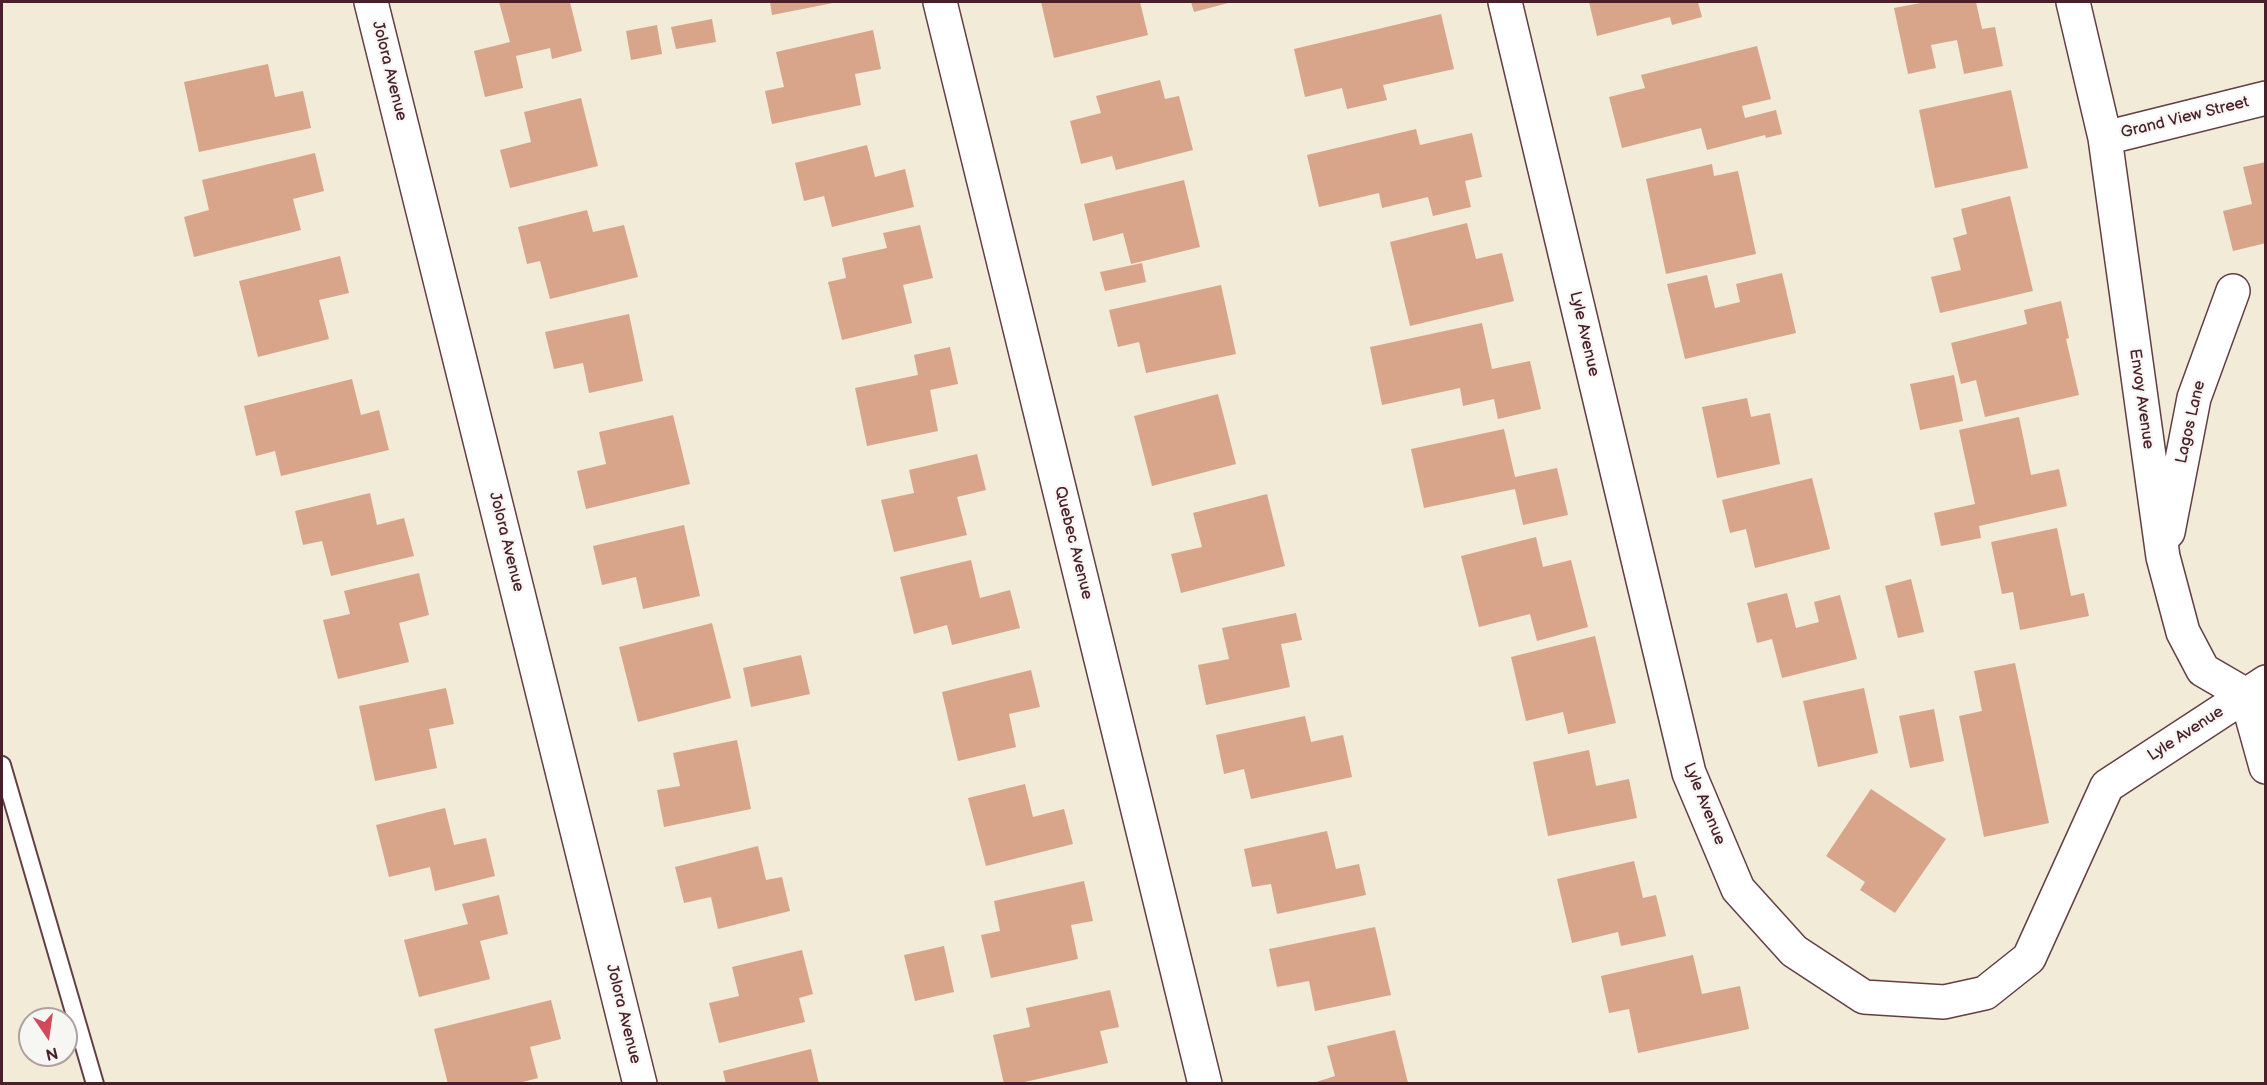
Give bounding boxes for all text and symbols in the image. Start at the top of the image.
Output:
street label: Jolora Avenue [367,19,411,123]
street label: Grand View Street [2119,93,2251,143]
street label: Lyle Avenue [1565,290,1603,378]
street label: Envoy Avenue [2124,348,2158,450]
street label: Lagos Lane [2172,379,2210,465]
street label: Quebec Avenue [1050,484,1096,602]
street label: Jolora Avenue [484,490,528,594]
street label: Lyle Avenue [2144,702,2228,766]
street label: Lyle Avenue [1679,760,1729,848]
street label: Jolora Avenue [601,962,645,1066]
north arrow [18,1007,78,1067]
text: N [44,1042,60,1064]

